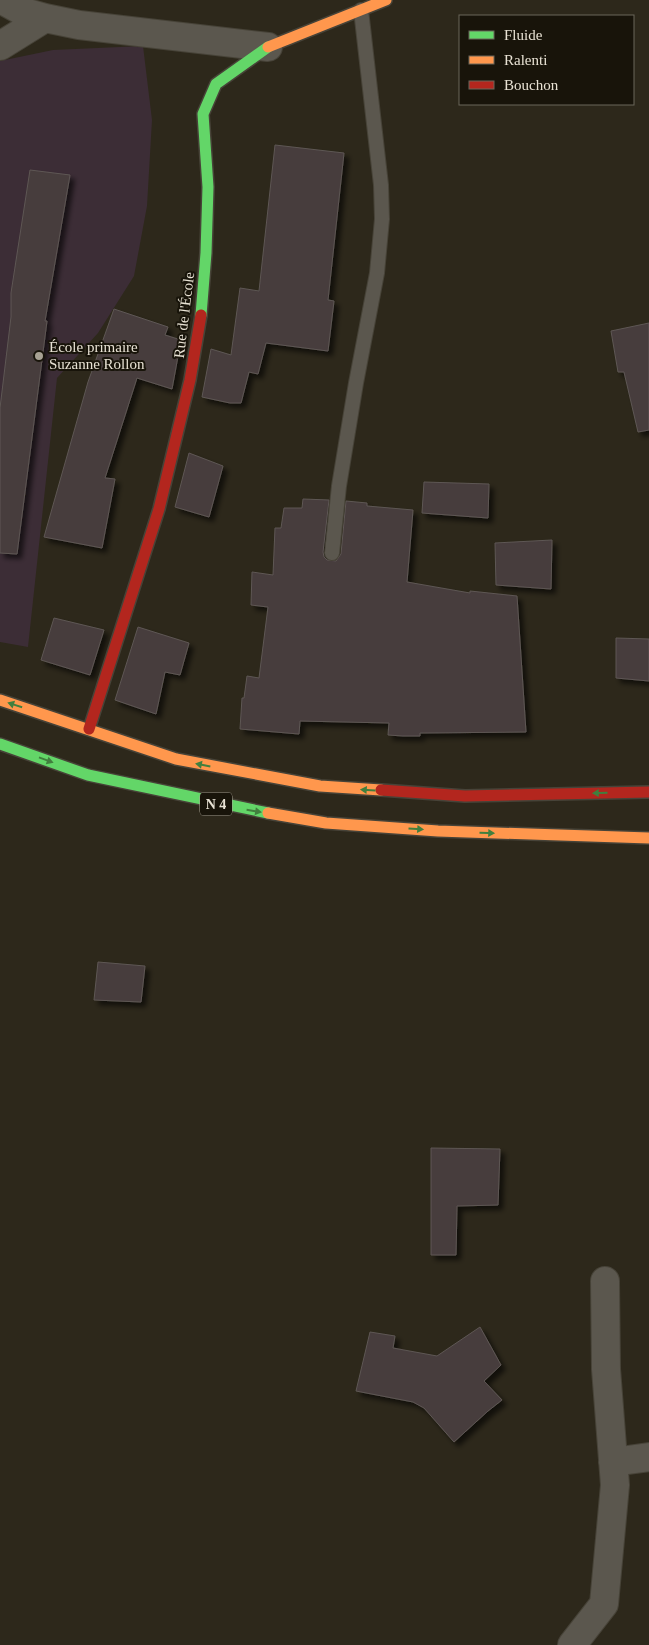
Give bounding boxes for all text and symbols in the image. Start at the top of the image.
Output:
legend [459,15,634,105]
text: Fluide [504,27,543,43]
text: Ralenti [504,52,547,68]
text: Bouchon [504,77,559,93]
street label: Rue de l'École [171,271,197,359]
place label: École primaire Suzanne Rollon [49,339,145,372]
marker: École primaire Suzanne Rollon [33,350,45,362]
one-way arrow [8,701,23,708]
one-way arrow [39,756,54,764]
one-way arrow [195,760,211,768]
one-way arrow [360,785,376,793]
one-way arrow [592,789,608,797]
road number: N 4 [200,792,232,816]
one-way arrow [247,808,263,816]
one-way arrow [408,826,424,834]
one-way arrow [479,830,495,838]

